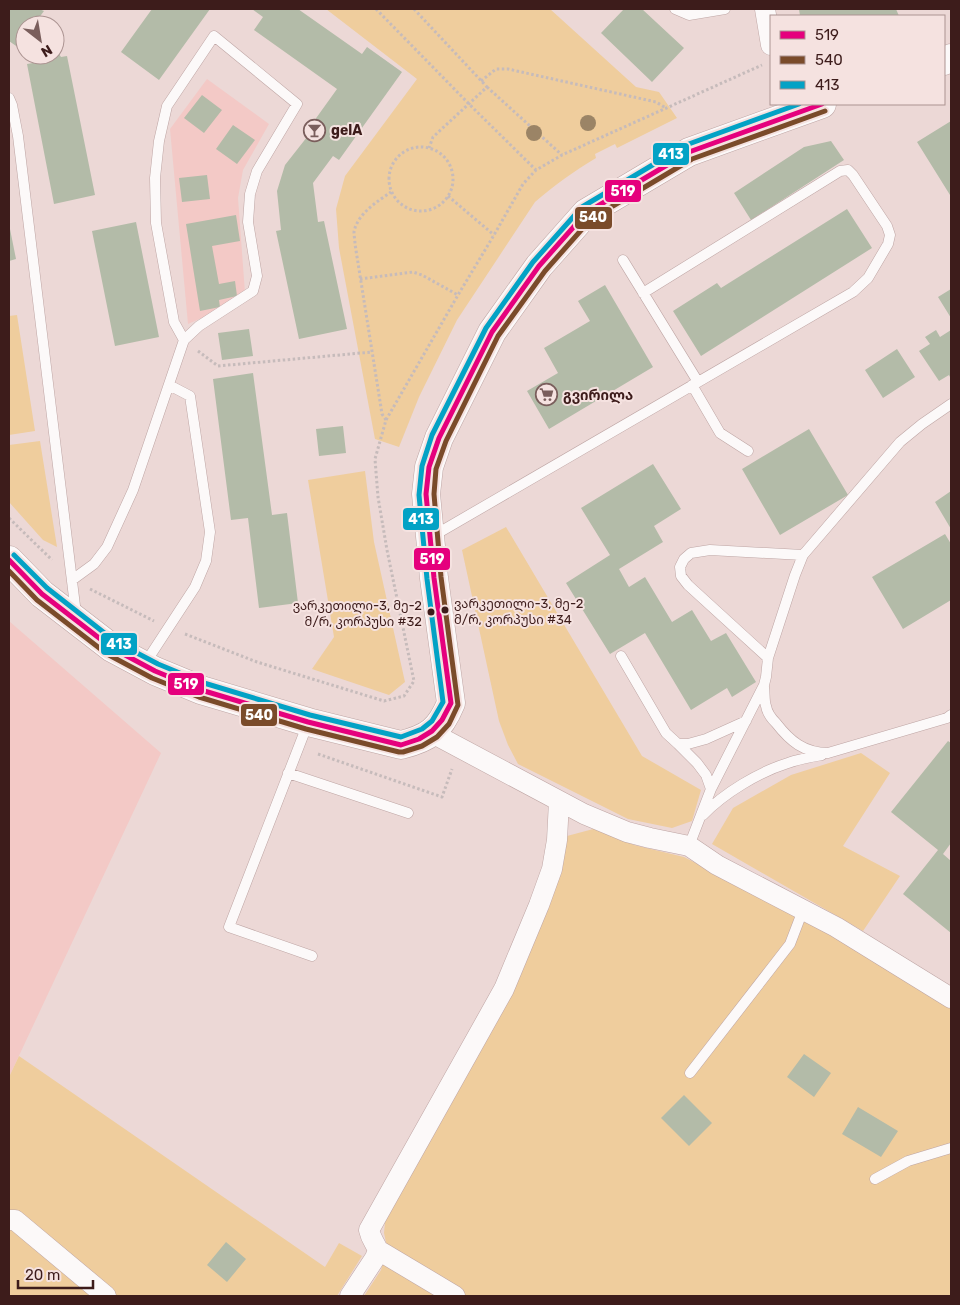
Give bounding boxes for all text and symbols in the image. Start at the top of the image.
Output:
north arrow [15,15,65,65]
legend [770,15,945,105]
text: 519 [815,26,839,44]
text: N [38,41,55,61]
text: 540 [815,51,843,69]
text: 413 [815,76,839,94]
bar icon: gelA [303,118,327,142]
place label: gelA [331,122,362,139]
line badge: 413 [652,142,690,166]
text: 413 [658,146,684,163]
line badge: 519 [604,179,642,203]
text: 519 [611,183,635,200]
line badge: 540 [574,206,613,230]
text: 540 [579,209,607,226]
supermarket icon: გვირილა [535,383,559,407]
place label: გვირილა [563,387,633,404]
line badge: 413 [402,507,440,531]
text: 413 [408,511,434,528]
line badge: 519 [413,547,451,571]
text: 519 [420,551,444,568]
place label: ვარკეთილი-3, მე-2 მ/რ, კორპუსი #34 [454,596,583,627]
place label: ვარკეთილი-3, მე-2 მ/რ, კორპუსი #32 [293,598,422,629]
marker: ვარკეთილი-3, მე-2 მ/რ, კორპუსი #34 [440,605,450,615]
marker: ვარკეთილი-3, მე-2 მ/რ, კორპუსი #32 [426,607,436,617]
line badge: 413 [100,632,138,656]
text: 413 [106,636,132,653]
line badge: 519 [167,672,205,696]
text: 519 [174,676,198,693]
line badge: 540 [240,703,278,727]
text: 540 [245,707,273,724]
scale bar [18,1258,92,1290]
text: 20 m [25,1266,60,1284]

